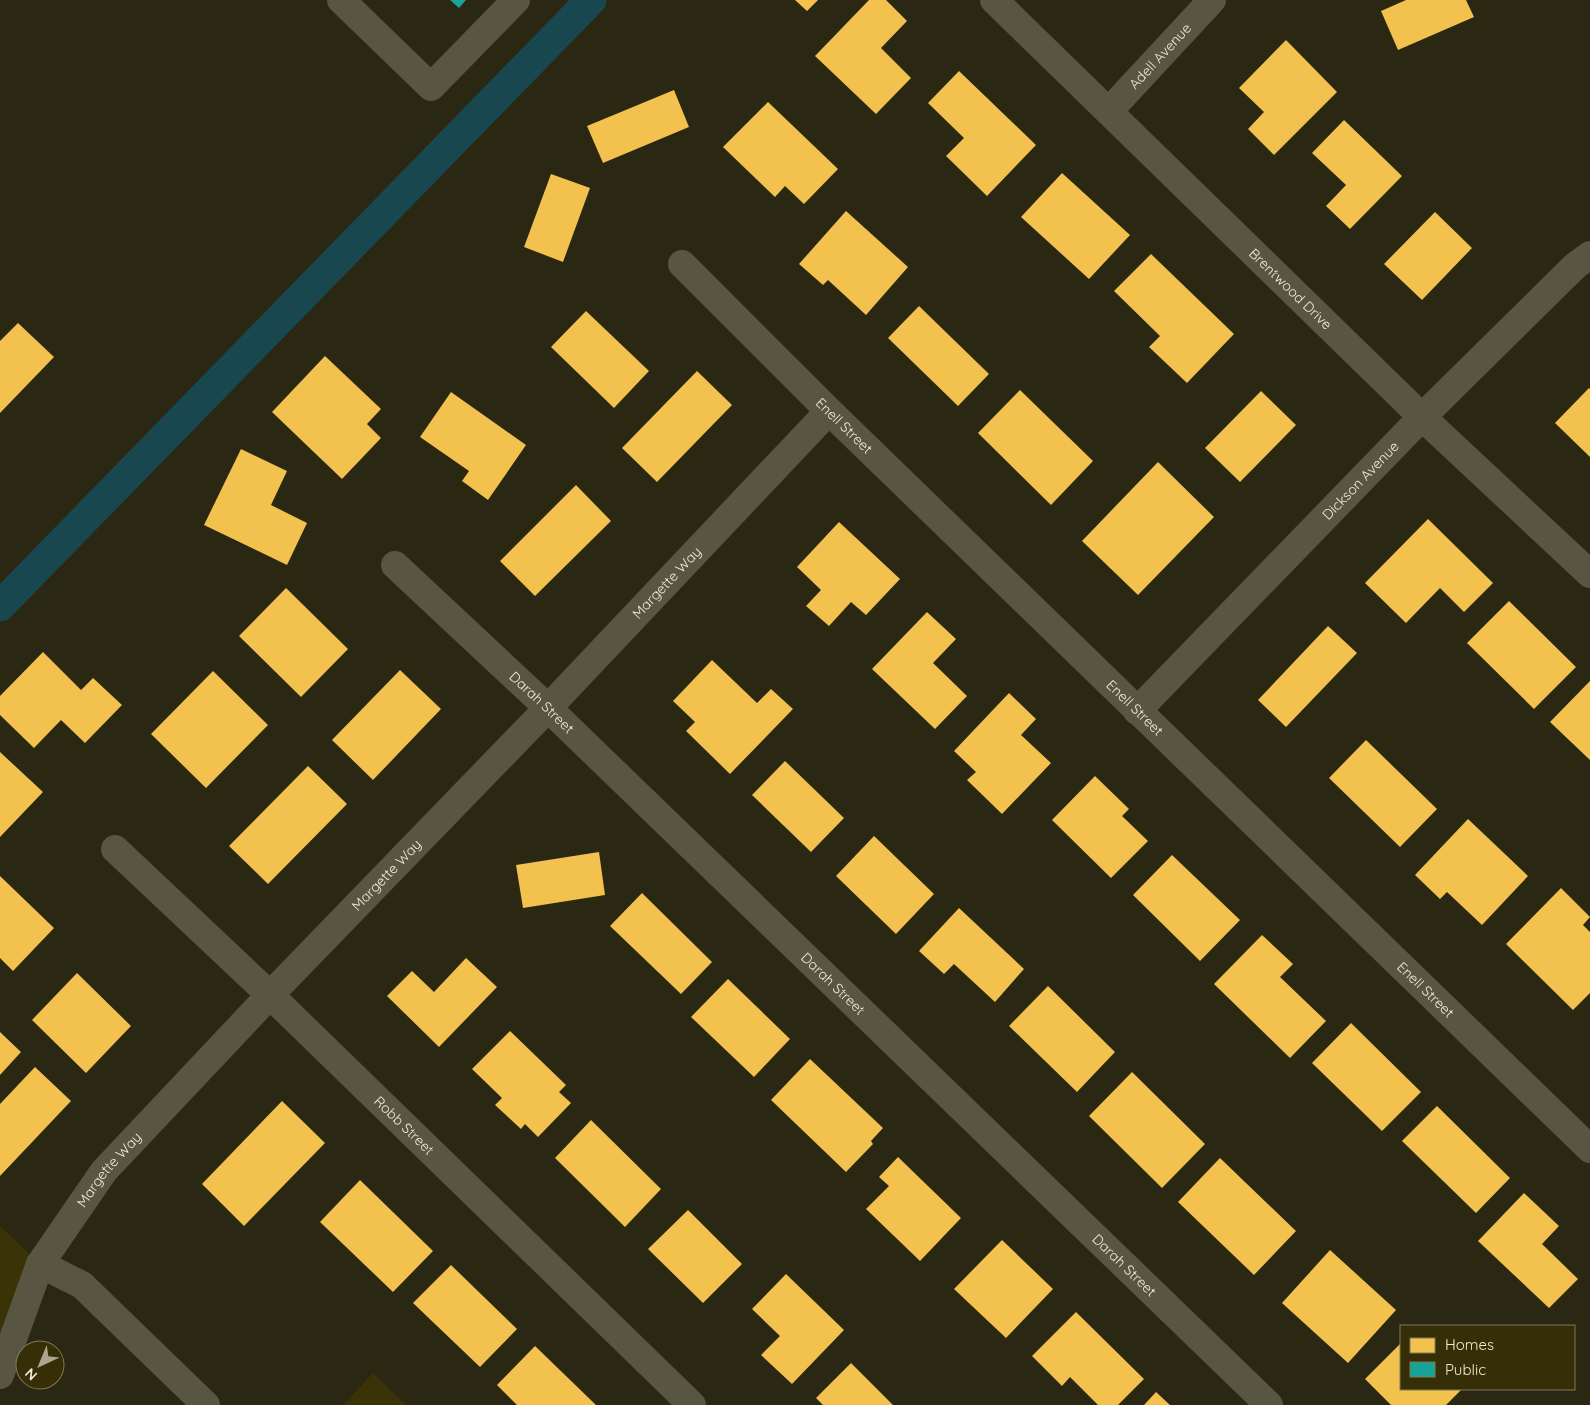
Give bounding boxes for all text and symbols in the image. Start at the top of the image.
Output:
street label: Adell Avenue [1125,19,1195,93]
street label: Brentwood Drive [1245,244,1336,333]
street label: Enell Street [812,394,877,458]
street label: Dickson Avenue [1318,437,1403,524]
street label: Margette Way [628,543,705,622]
street label: Darah Street [506,668,578,737]
street label: Enell Street [1103,676,1167,740]
street label: Margette Way [348,835,425,914]
street label: Darah Street [797,949,869,1019]
street label: Enell Street [1393,958,1458,1021]
street label: Robb Street [370,1092,438,1159]
street label: Margette Way [73,1128,145,1211]
street label: Darah Street [1088,1230,1160,1300]
legend [1400,1325,1575,1390]
text: Homes [1445,1335,1494,1354]
north arrow [15,1340,65,1390]
text: Public [1445,1360,1486,1379]
text: N [21,1364,41,1384]

